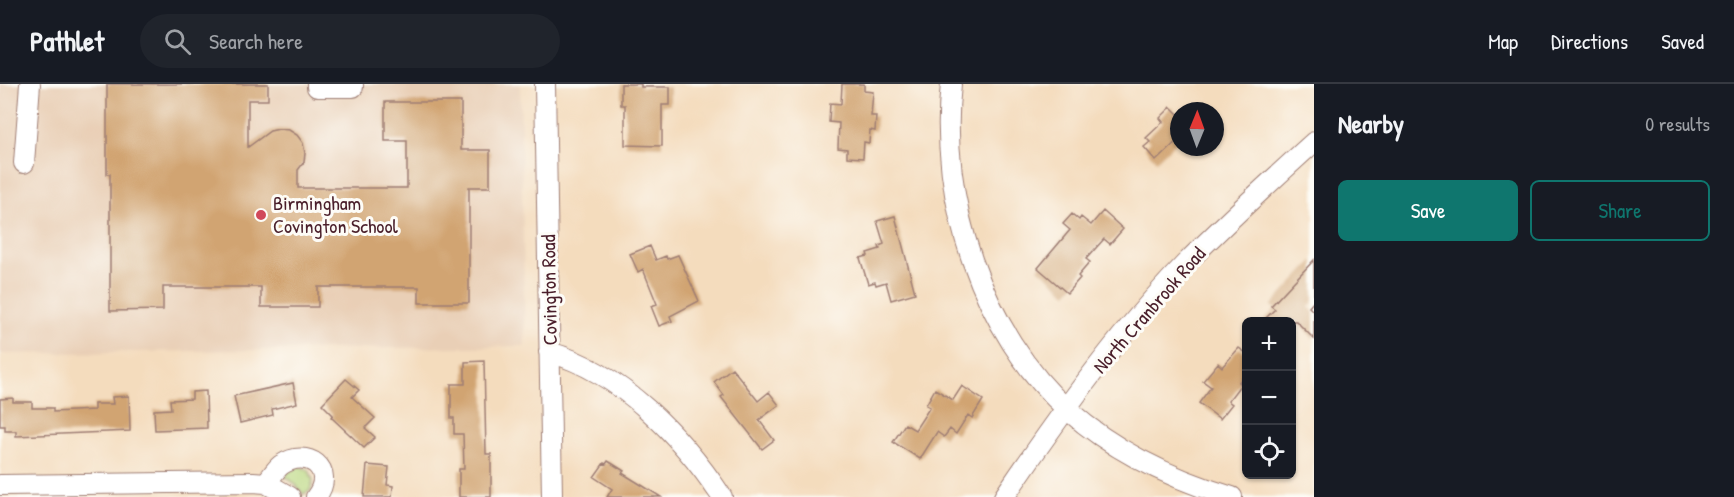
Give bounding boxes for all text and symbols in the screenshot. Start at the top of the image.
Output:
search box [140,14,560,68]
text: Pathlet [30,22,104,60]
icon: search [161,25,194,58]
text: Search here [209,26,303,56]
text: Map [1488,27,1518,56]
text: Directions [1551,27,1628,56]
text: Saved [1661,27,1704,56]
north arrow [1170,102,1224,156]
text: Nearby [1338,106,1404,141]
text: 0 results [1645,110,1710,137]
button: Save [1338,180,1518,241]
button: Share [1530,180,1710,241]
place label: Birmingham Covington School [273,189,398,239]
marker: Birmingham Covington School [254,208,268,222]
street label: Covington Road [534,234,563,346]
street label: North Cranbrook Road [1086,240,1211,379]
map controls [1242,317,1296,479]
button: + [1242,317,1296,371]
button: − [1242,371,1296,425]
button: locate [1242,425,1296,479]

